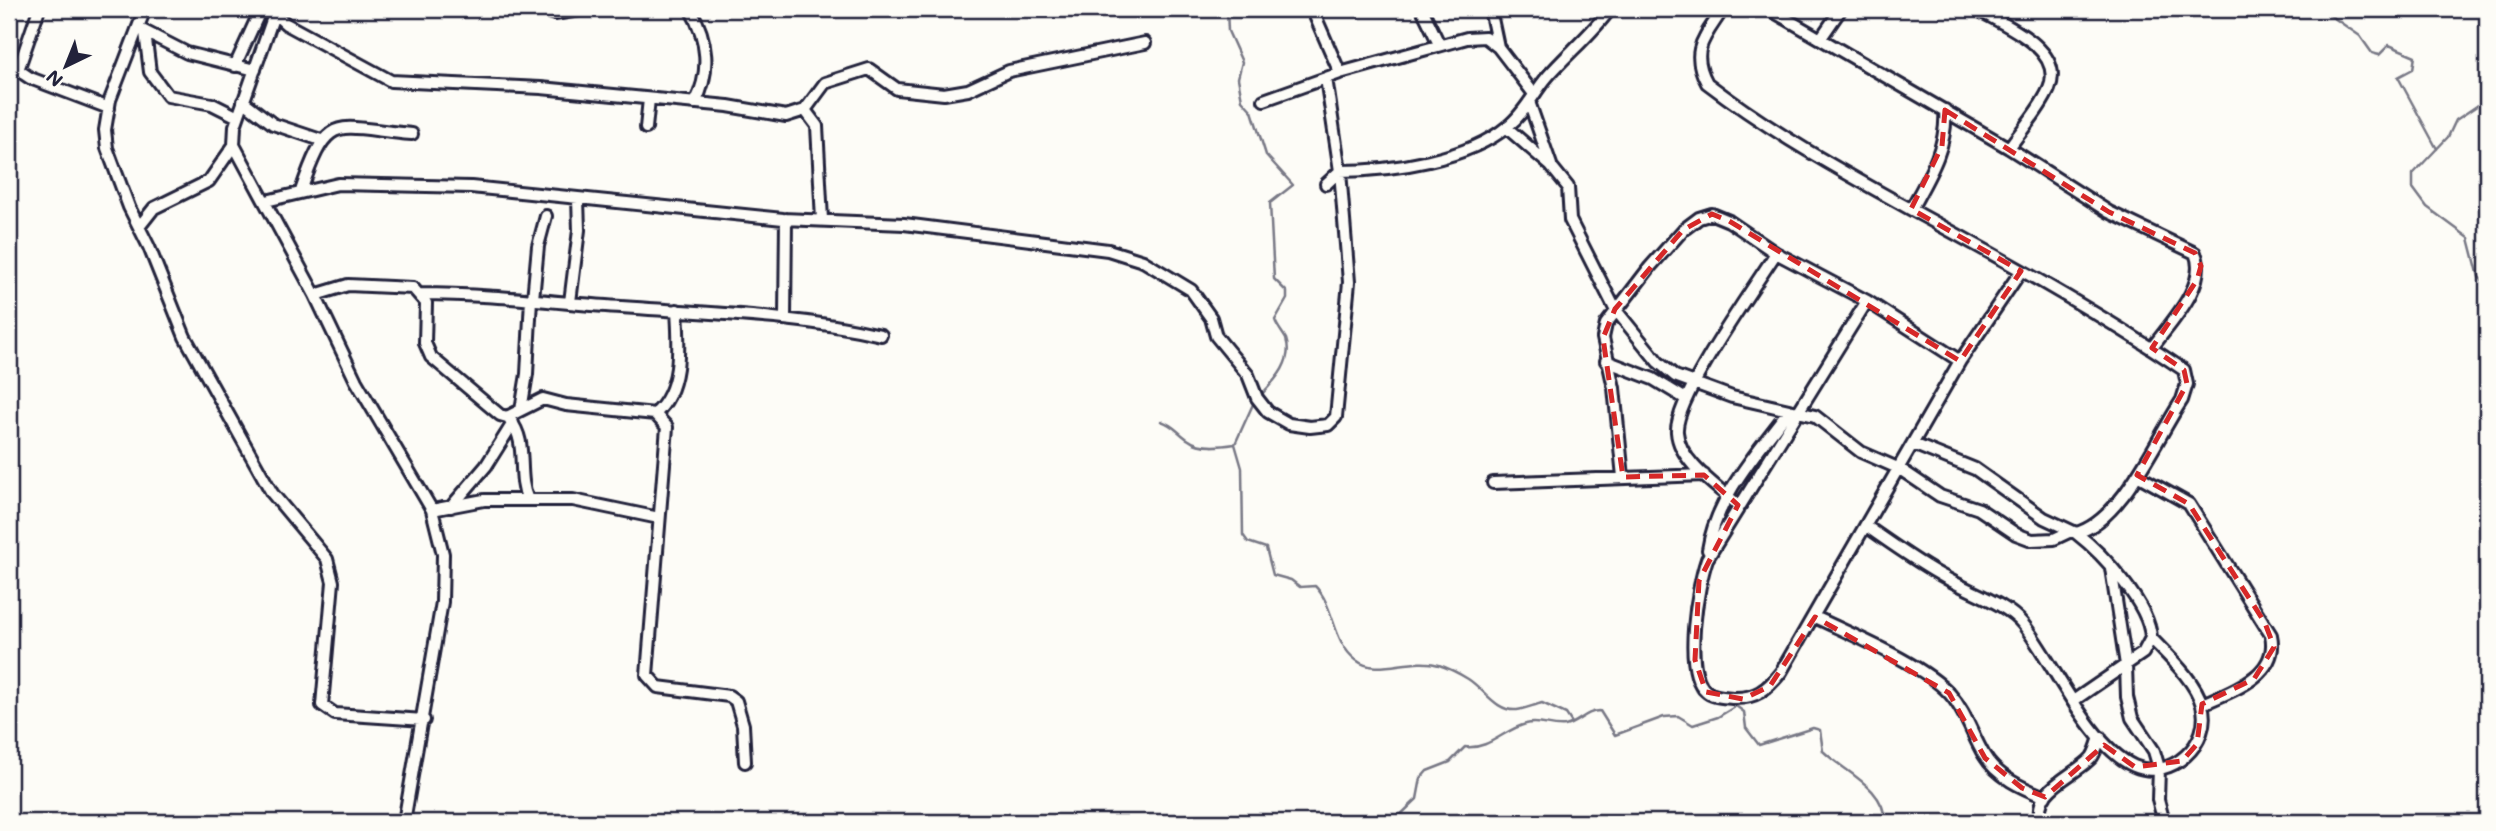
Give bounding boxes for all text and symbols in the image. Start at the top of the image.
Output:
north arrow [32,32,102,102]
text: N [40,65,68,93]

